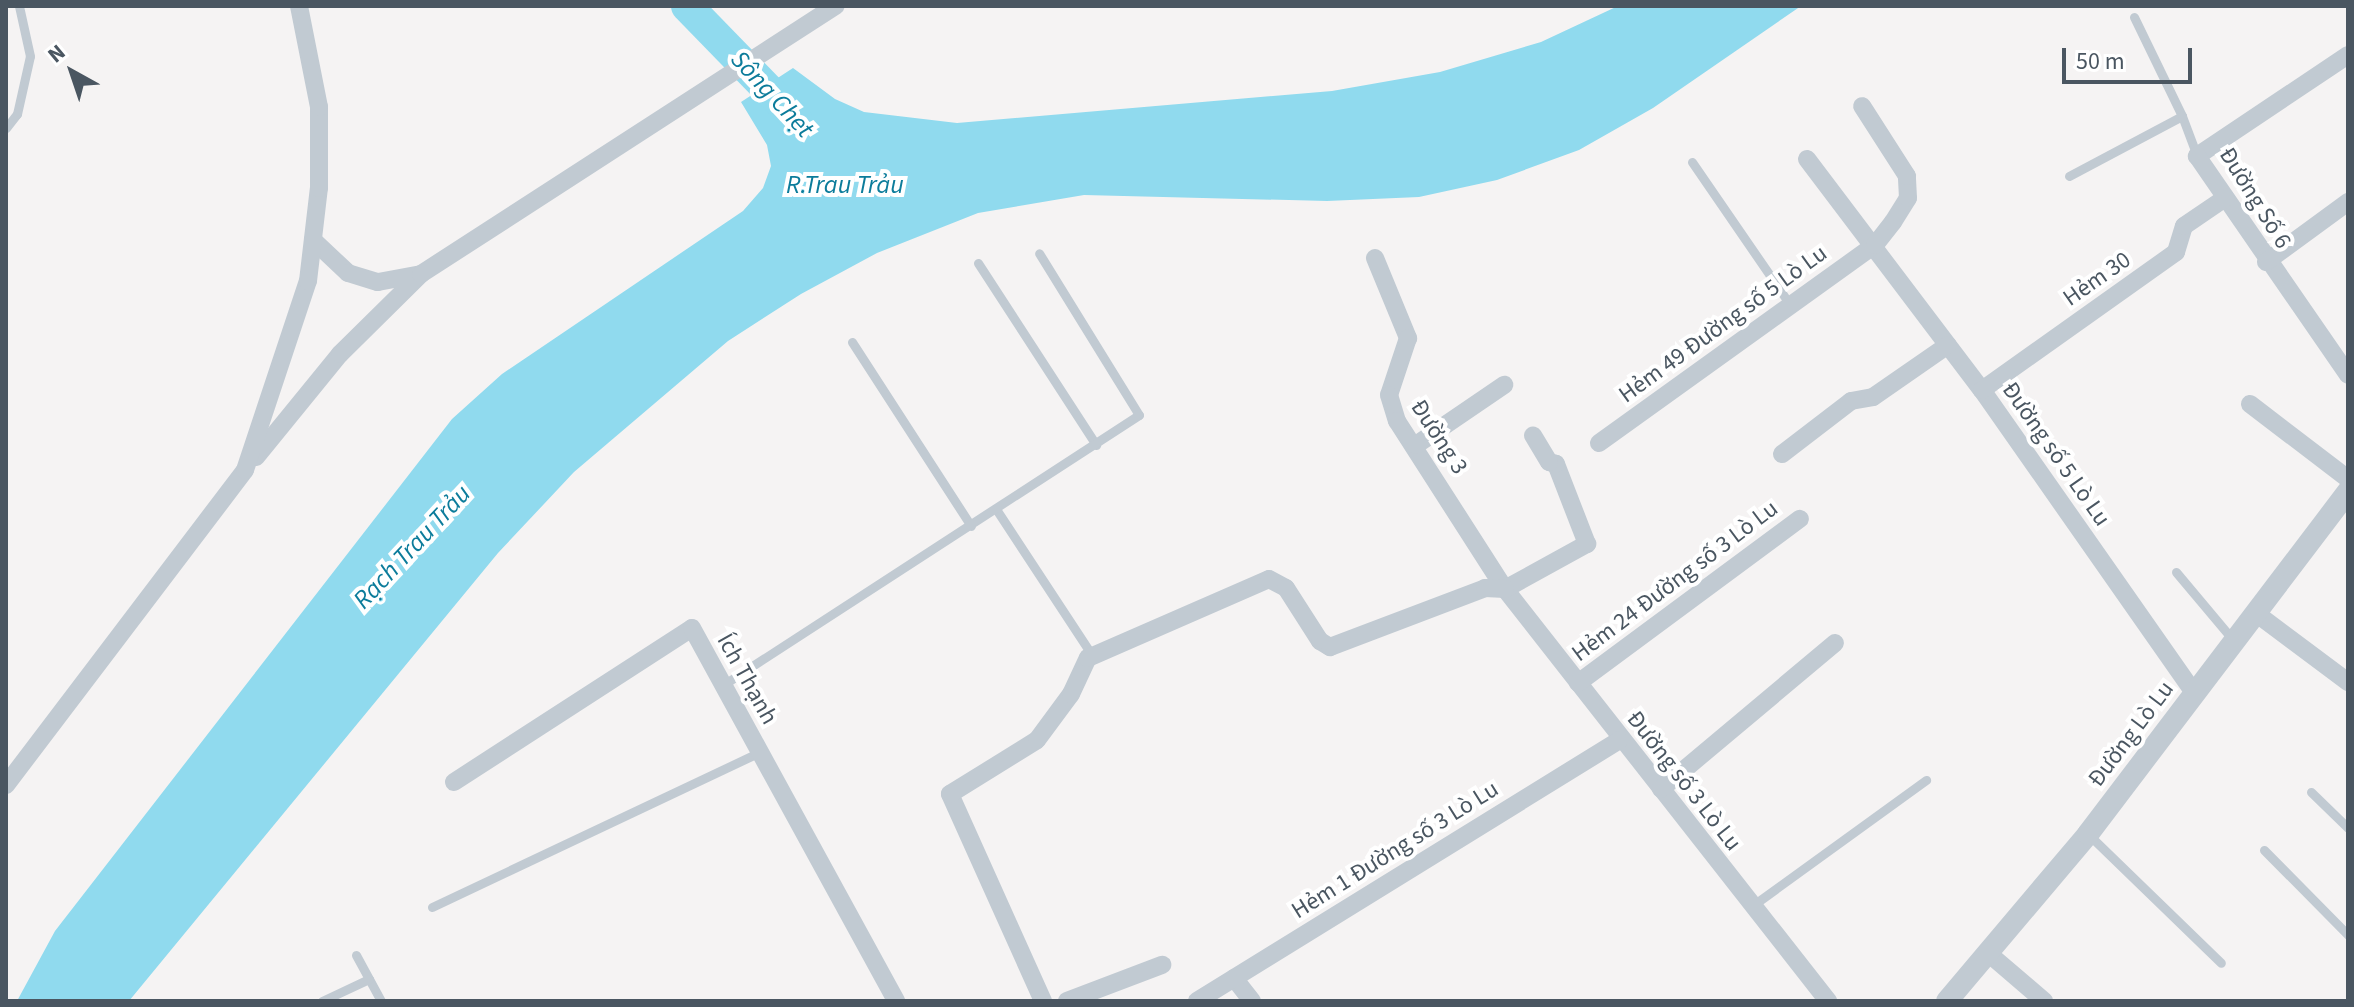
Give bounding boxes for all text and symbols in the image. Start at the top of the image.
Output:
north arrow [32,32,112,112]
scale bar [2066,32,2196,82]
text: N [41,37,72,71]
water label: Sông Chẹt [724,44,820,144]
text: 50 m [2076,44,2125,79]
street label: Đường Số 6 [2213,142,2297,254]
water label: R.Trau Trảu [786,169,904,201]
street label: Hẻm 49 Đường số 5 Lò Lu [1613,239,1833,409]
street label: Hẻm 30 [2058,245,2136,313]
street label: Đường số 5 Lò Lu [1996,376,2116,532]
street label: Đường 3 [1404,394,1474,480]
water label: Rạch Trau Trảu [347,479,477,615]
street label: Hẻm 24 Đường số 3 Lò Lu [1566,494,1784,668]
street label: Ích Thạnh [710,629,784,729]
street label: Đường Lò Lu [2082,675,2180,793]
street label: Đường số 3 Lò Lu [1620,705,1748,857]
street label: Hẻm 1 Đường số 3 Lò Lu [1286,775,1504,925]

